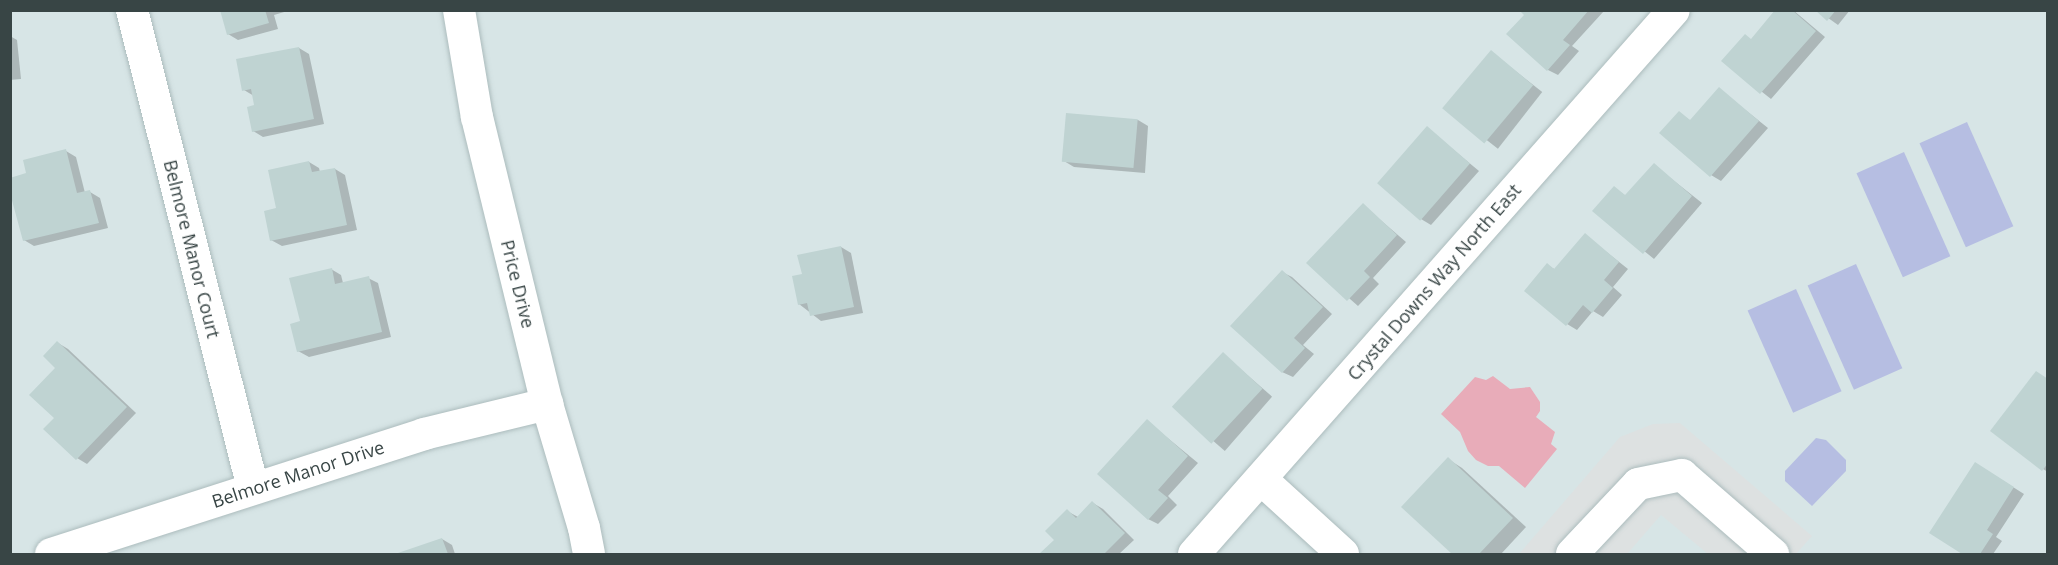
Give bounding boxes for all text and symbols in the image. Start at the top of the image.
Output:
street label: Belmore Manor Court [159,158,225,340]
street label: Crystal Downs Way North East [1343,179,1525,385]
street label: Price Drive [497,238,539,330]
street label: Belmore Manor Drive [209,436,387,512]

